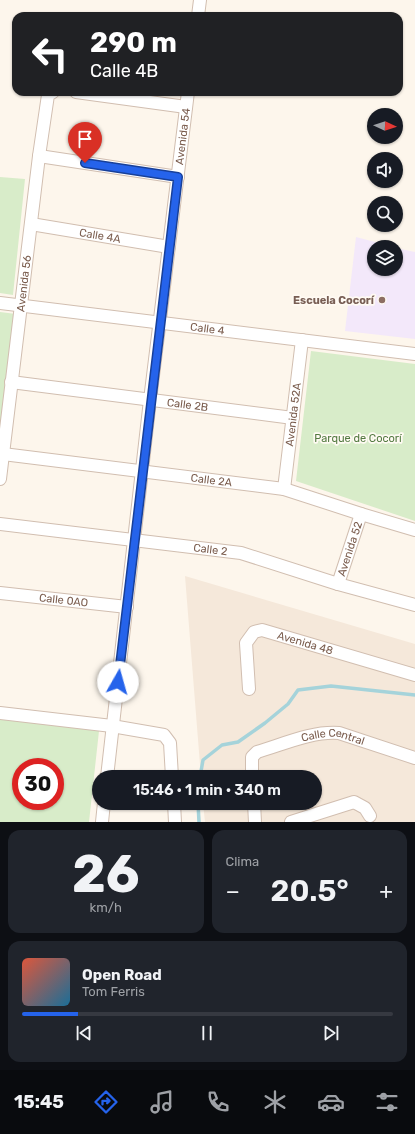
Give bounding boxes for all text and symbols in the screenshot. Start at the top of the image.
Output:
text: 290 m [90,26,177,59]
icon: left [24,28,76,80]
text: Calle 4B [90,60,158,82]
street label: Avenida 54 [173,107,193,166]
north arrow [367,108,403,144]
map controls [367,108,403,276]
pin [68,122,102,163]
icon: arrive [74,128,96,150]
button: sound [367,152,403,188]
button: search [367,196,403,232]
street label: Calle 4A [78,226,122,246]
button: layers [367,240,403,276]
street label: Avenida 56 [14,254,34,313]
place label: Escuela Cocorí [293,294,375,307]
marker: Escuela Cocorí [377,295,387,305]
street label: Calle 4 [189,320,225,338]
street label: Avenida 52A [283,381,304,447]
street label: Calle 2B [166,396,209,414]
park label: Parque de Cocorí [314,432,403,445]
street label: Calle 2A [190,471,233,490]
street label: Avenida 52 [335,520,365,578]
street label: Calle 2 [193,541,228,558]
street label: Calle 0AO [38,591,89,610]
street label: Avenida 48 [276,629,335,658]
position arrow [97,661,139,703]
street label: Calle Central [300,727,366,748]
speed limit sign: 30 [12,758,64,810]
text: 15:46 · 1 min · 340 m [133,781,281,799]
text: 26 [72,843,140,905]
text: Clima [226,854,259,869]
text: 20.5° [270,873,349,909]
text: − [226,878,240,905]
text: + [379,878,393,905]
text: km/h [90,900,122,915]
text: Open Road [82,966,162,984]
text: Tom Ferris [82,984,145,999]
icon: previous [73,1022,95,1044]
icon: pause [196,1022,218,1044]
icon: next [320,1022,342,1044]
icon: directions [92,1088,120,1116]
icon: music [148,1088,176,1116]
icon: phone [204,1088,232,1116]
icon: climate [261,1088,289,1116]
icon: car [317,1088,345,1116]
icon: filters [373,1088,401,1116]
text: 15:45 [14,1091,64,1113]

